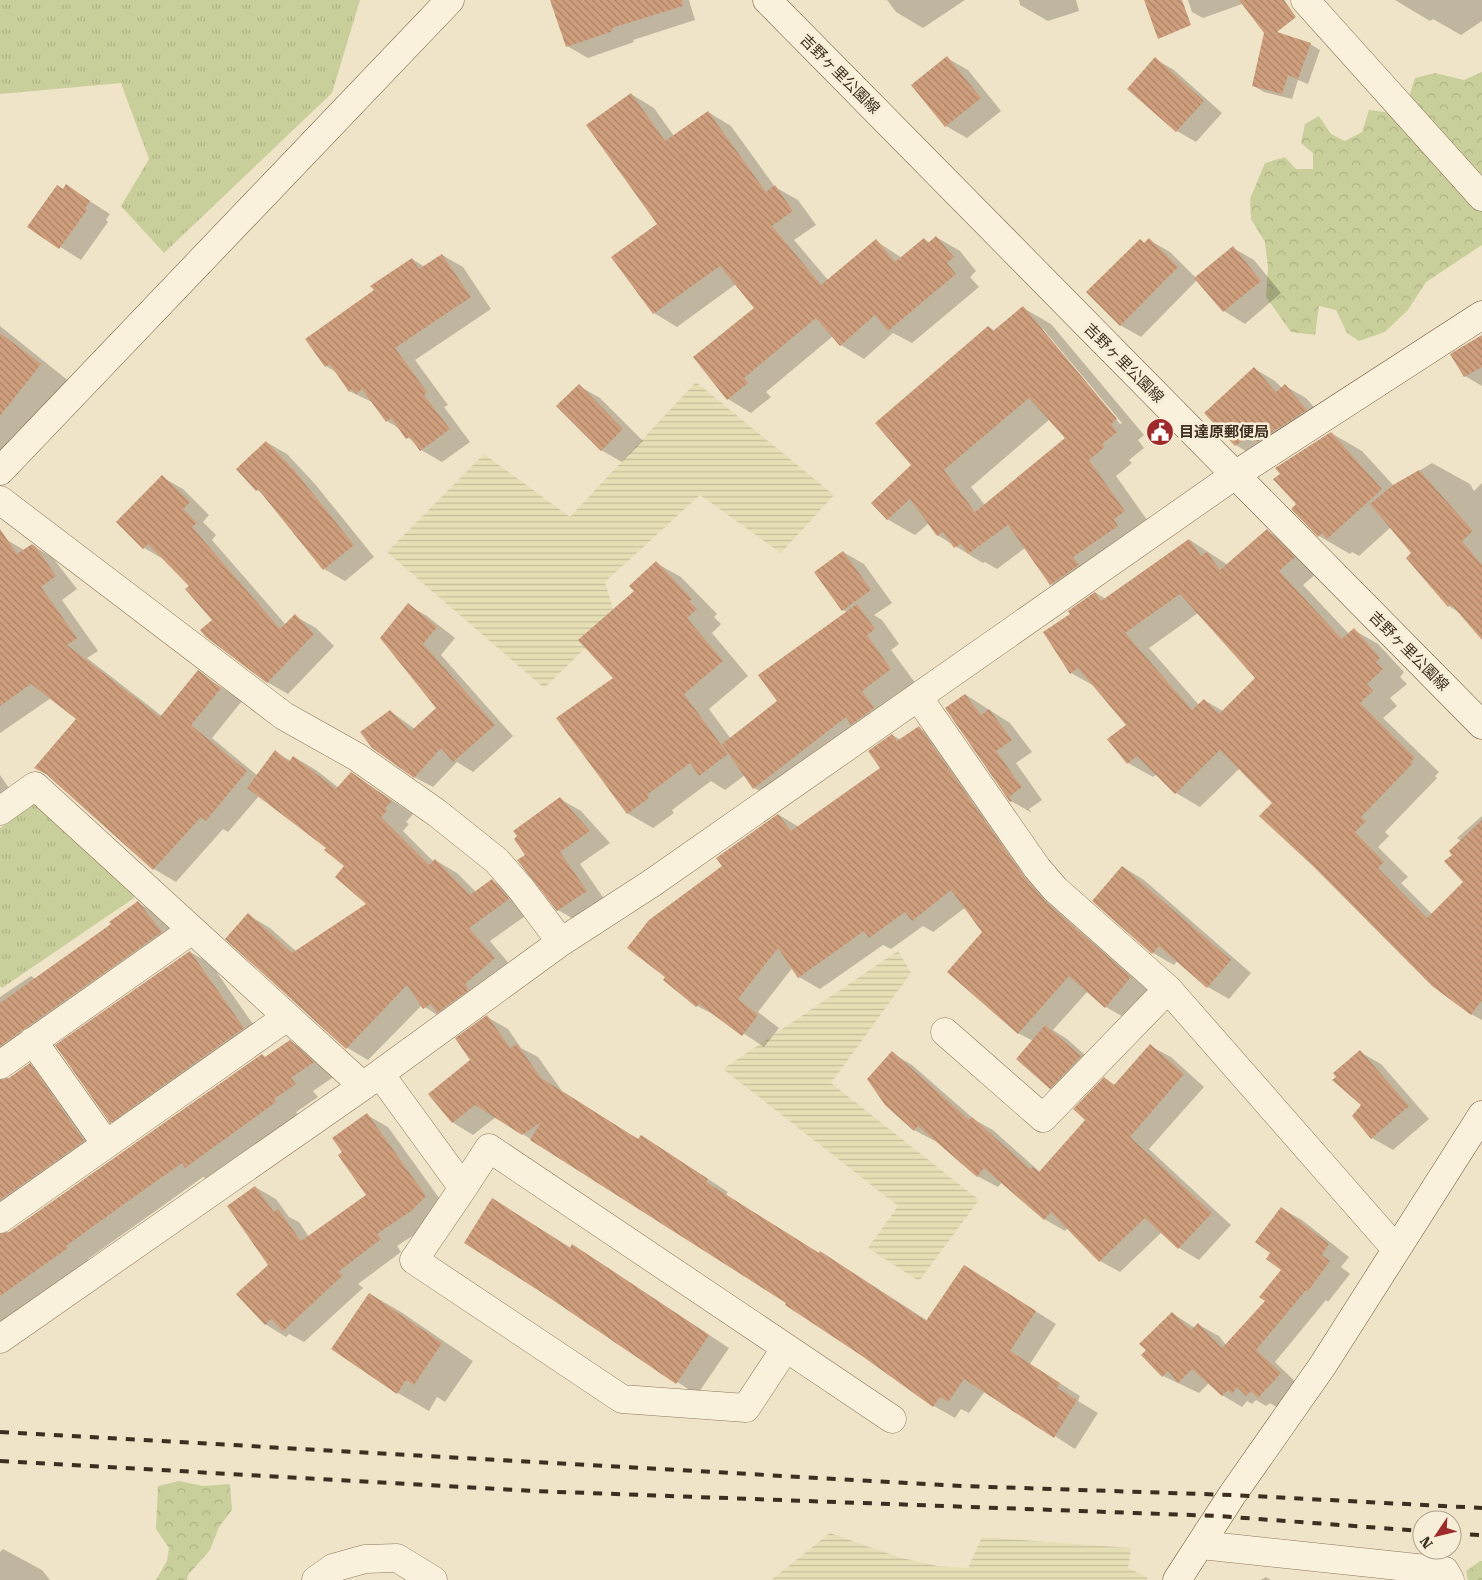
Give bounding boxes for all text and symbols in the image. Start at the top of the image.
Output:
street label: 吉野ヶ里公園線 [797,31,883,117]
street label: 吉野ヶ里公園線 [1081,320,1167,406]
public building icon: 目達原郵便局 [1145,417,1175,447]
place label: 目達原郵便局 [1179,423,1269,441]
street label: 吉野ヶ里公園線 [1366,608,1452,694]
north arrow [1412,1510,1462,1560]
text: N [1417,1533,1436,1551]

